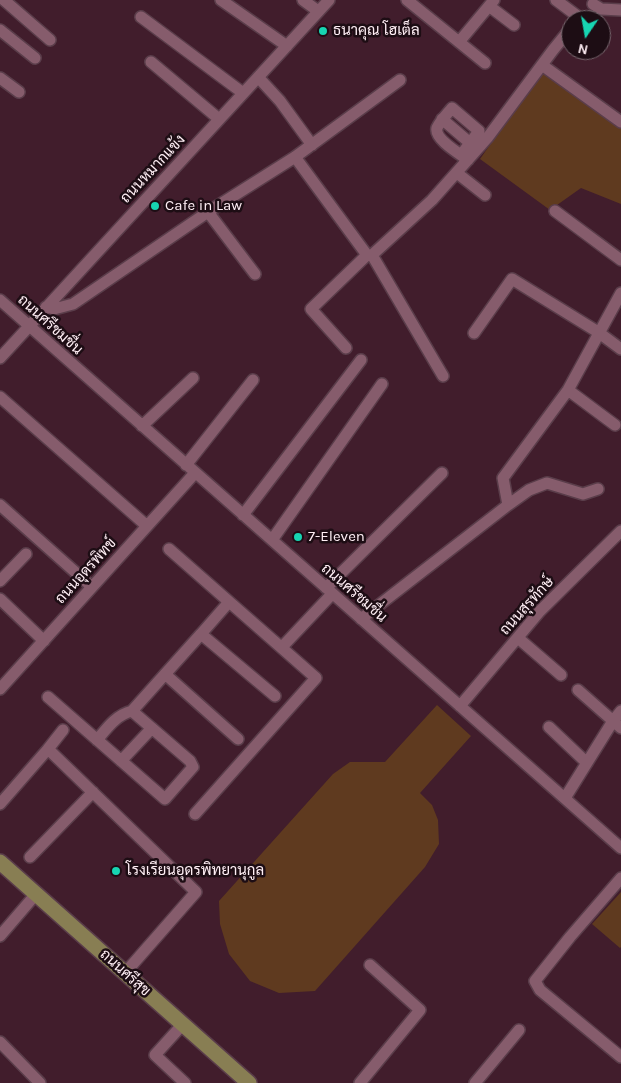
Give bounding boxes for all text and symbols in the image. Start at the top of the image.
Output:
north arrow [561,10,611,60]
place label: ธนาคุณ โฮเต็ล [333,22,420,40]
marker: ธนาคุณ โฮเต็ล [317,25,329,37]
text: N [576,40,590,59]
street label: ถนนหมากแข้ง [117,131,189,207]
place label: Cafe in Law [165,197,242,215]
marker: Cafe in Law [149,200,161,212]
street label: ถนนศรีชมชื่น [14,291,86,359]
place label: 7-Eleven [308,528,365,546]
marker: 7-Eleven [292,531,304,543]
street label: ถนนอุดรพิทข์ [52,534,120,608]
street label: ถนนศรีชมชื่น [318,560,390,626]
street label: ถนนสุรทักษ์ [496,573,558,639]
place label: โรงเรียนอุดรพิทยานุกูล [126,862,264,880]
marker: โรงเรียนอุดรพิทยานุกูล [110,865,122,877]
street label: ถนนศรีสุข [96,946,154,1000]

